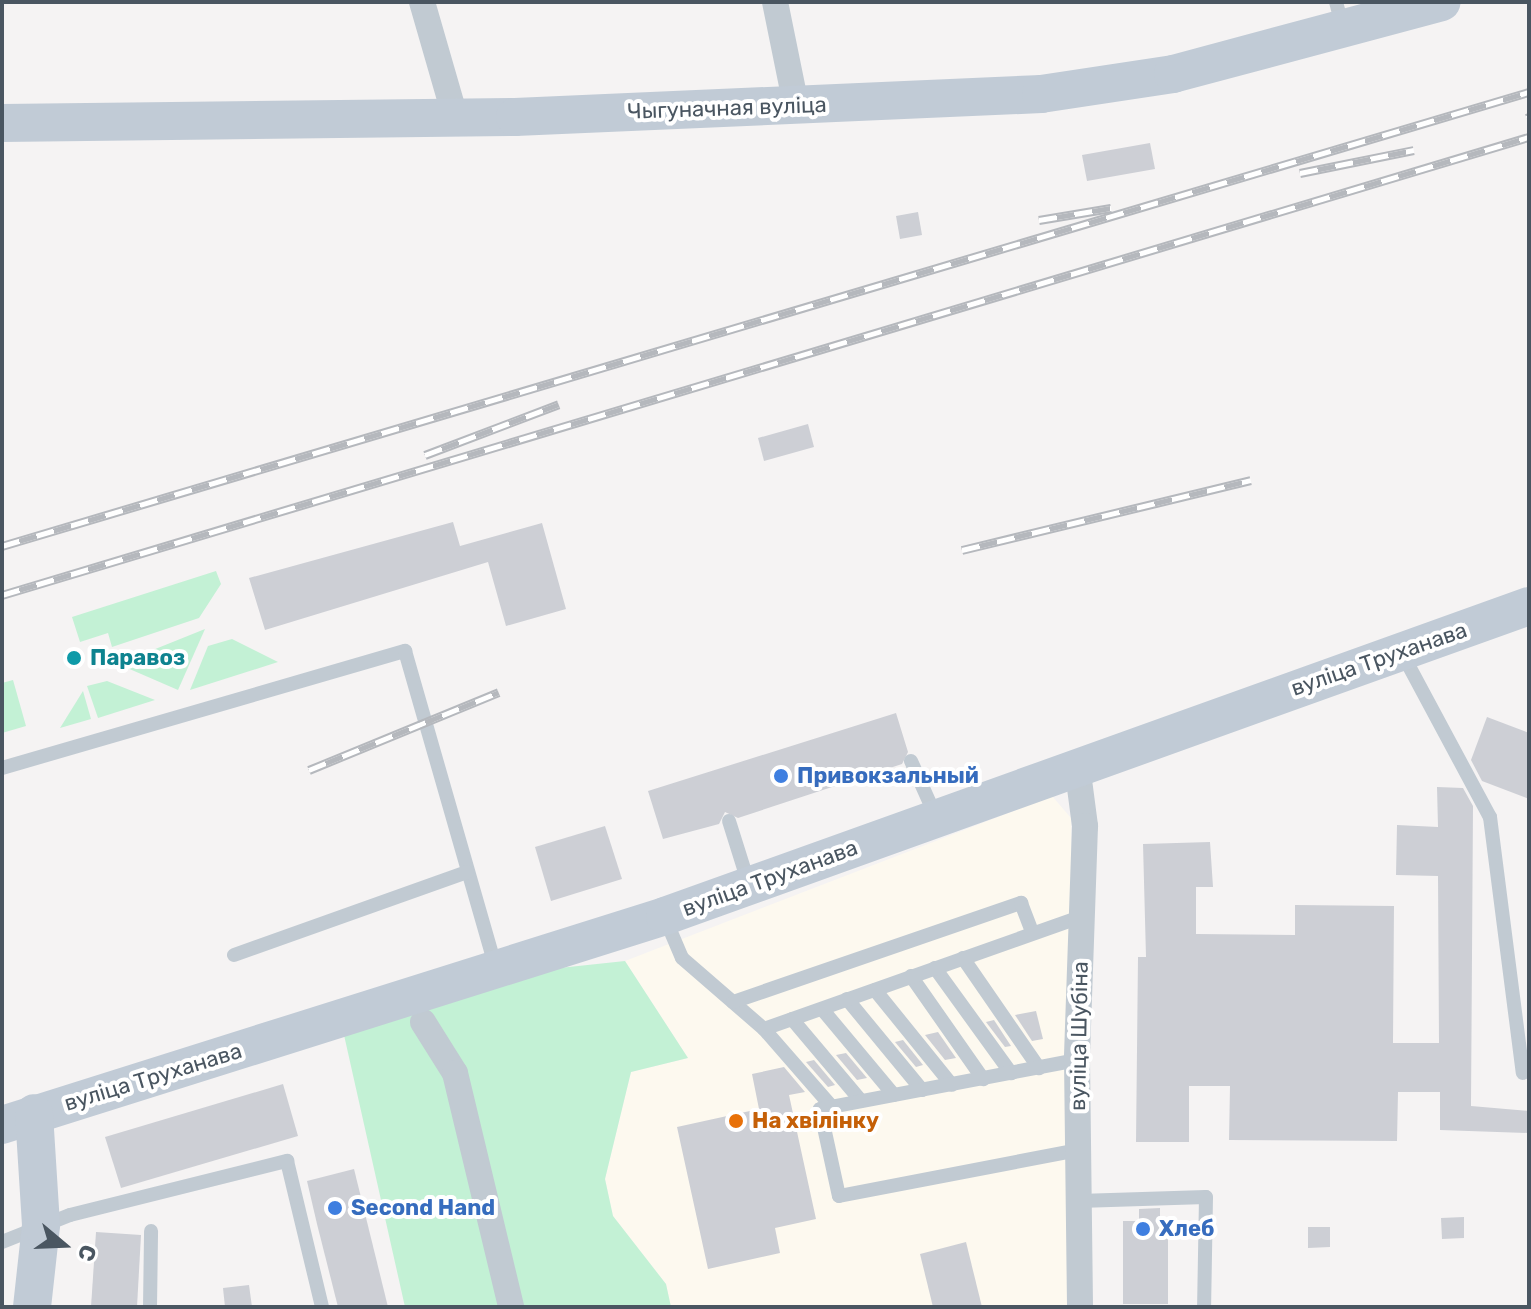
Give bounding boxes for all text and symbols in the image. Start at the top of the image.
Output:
street label: Чыгуначная вуліца [627,91,827,125]
street label: вуліца Труханава [1288,616,1470,702]
place label: Паравоз [90,645,185,671]
marker: Паравоз [65,649,83,667]
place label: Привокзальный [797,763,979,789]
marker: Привокзальный [772,767,790,785]
street label: вуліца Труханава [679,834,861,922]
street label: вуліца Шубіна [1064,961,1094,1111]
street label: вуліца Труханава [61,1037,245,1117]
place label: На хвілінку [752,1108,879,1134]
marker: На хвілінку [727,1112,745,1130]
place label: Second Hand [351,1195,495,1221]
marker: Second Hand [326,1199,344,1217]
north arrow [24,1205,104,1285]
place label: Хлеб [1159,1216,1215,1242]
marker: Хлеб [1134,1220,1152,1238]
text: С [72,1241,102,1265]

